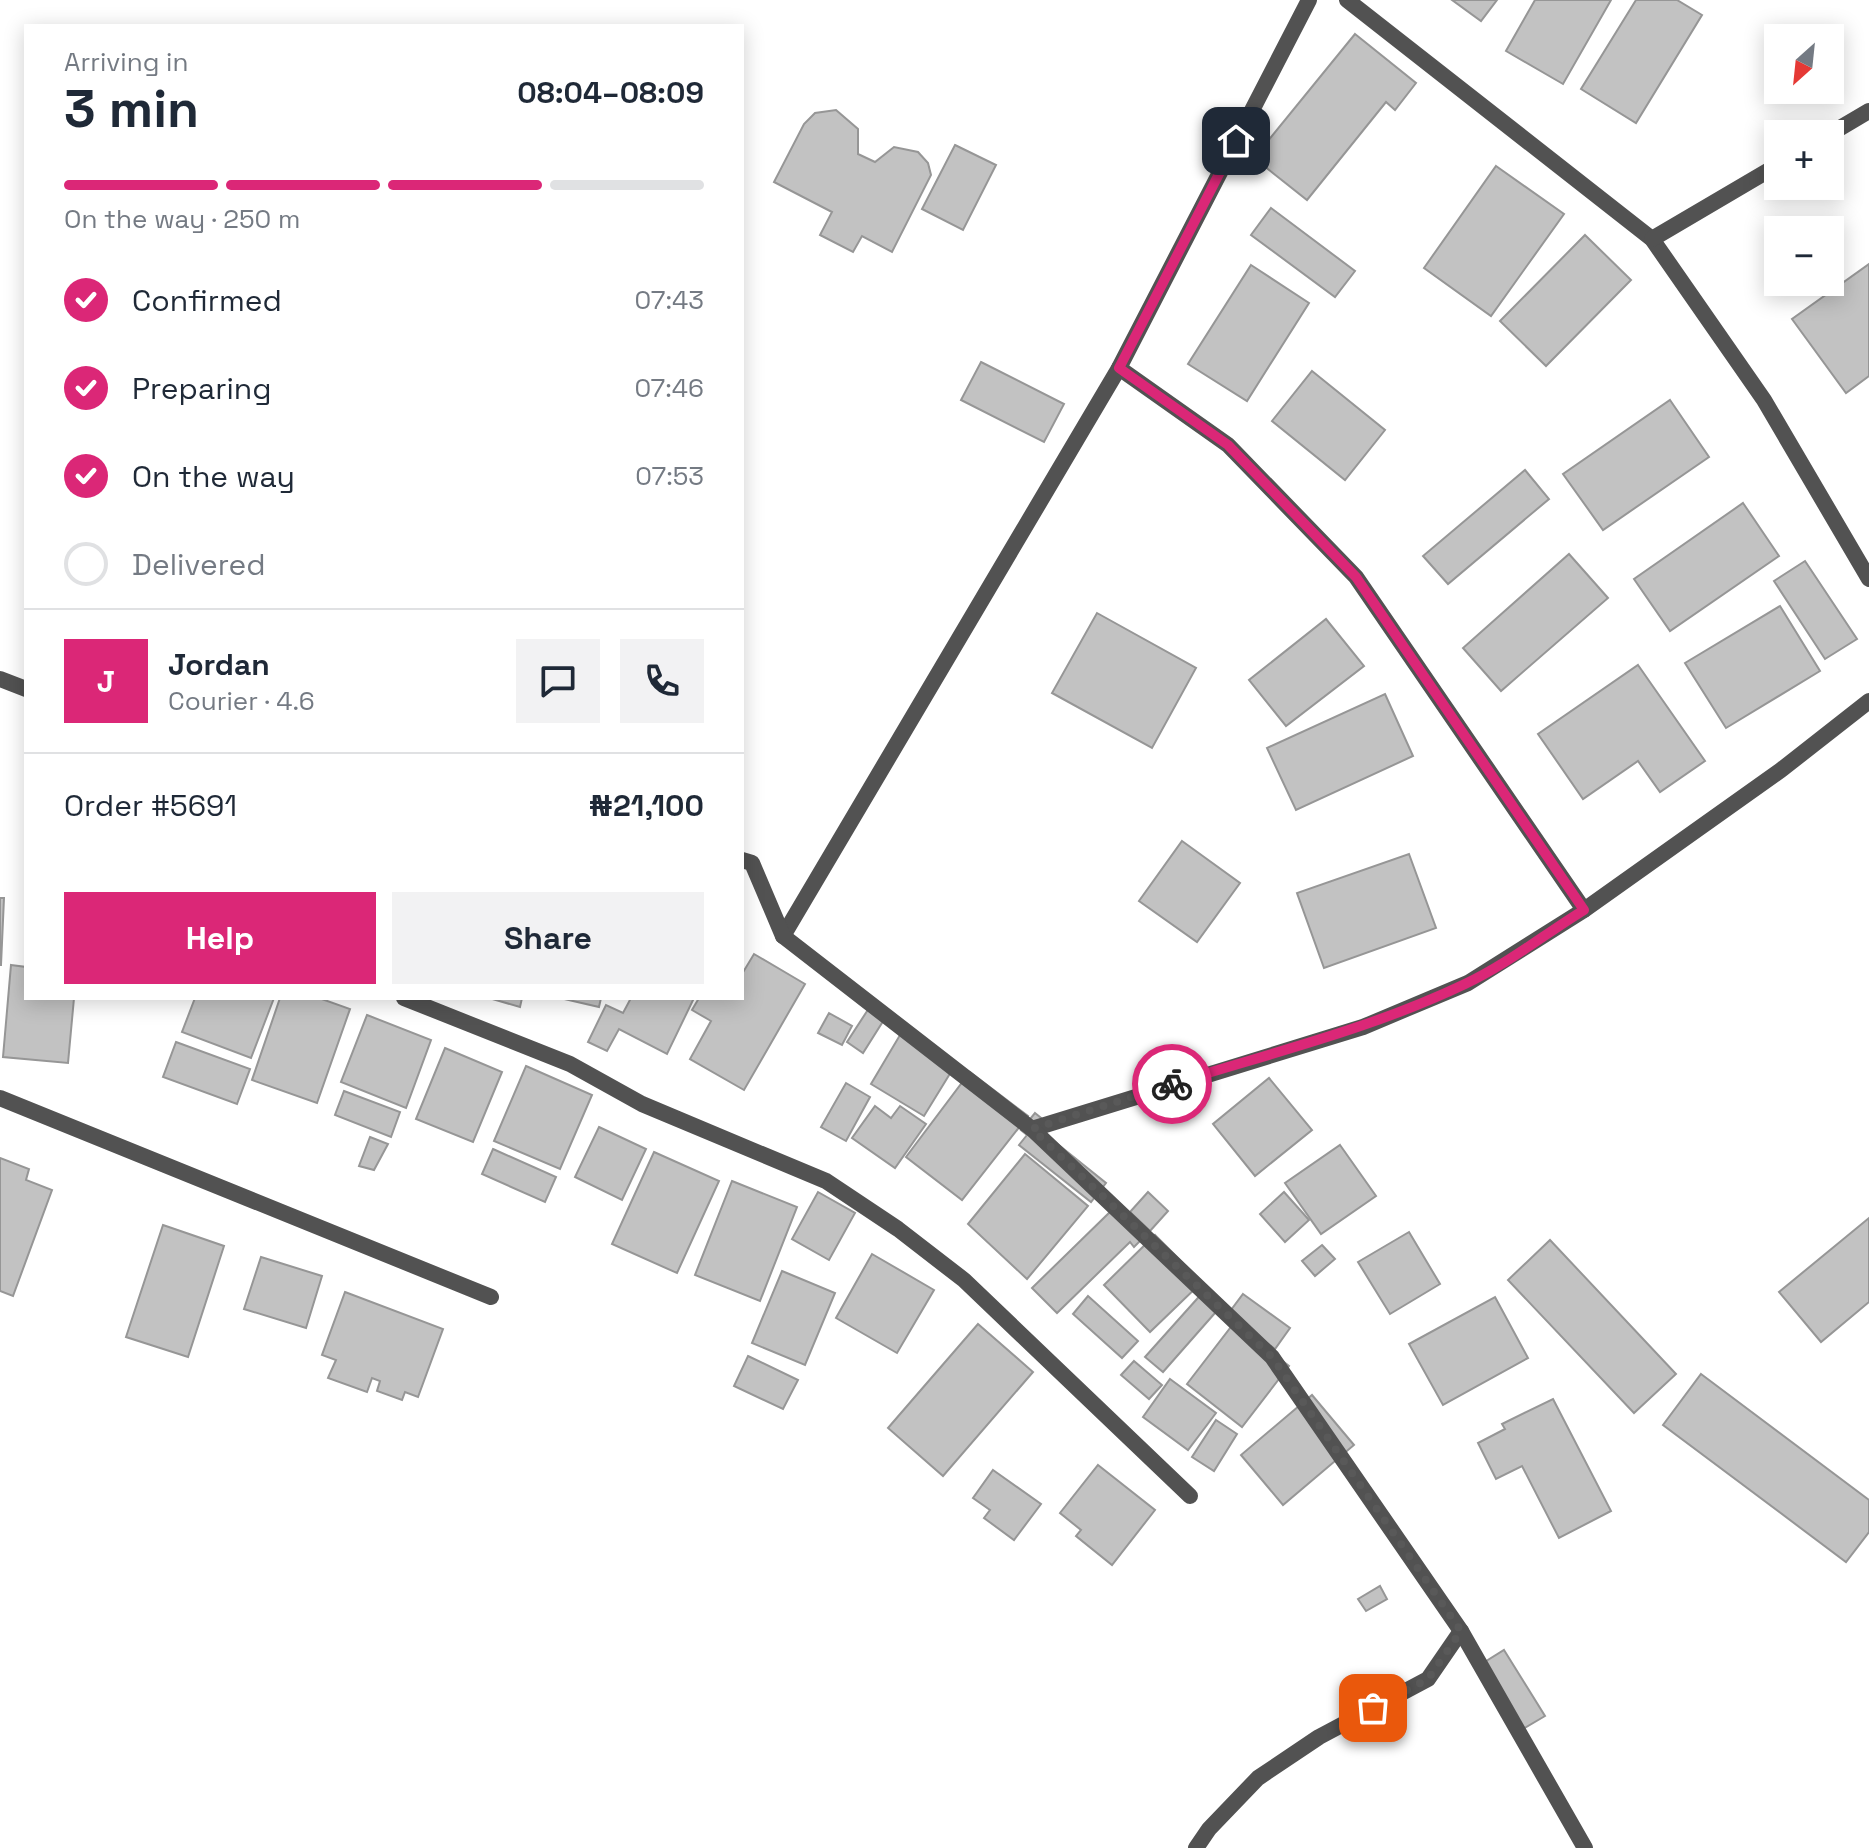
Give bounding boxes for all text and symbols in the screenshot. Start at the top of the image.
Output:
north arrow [1764,24,1844,104]
map controls [1764,24,1844,296]
text: Arriving in [64,45,188,79]
text: 08:04–08:09 [517,73,704,112]
text: 3 min [64,76,199,142]
pin [1202,107,1270,175]
icon: home [1214,119,1258,163]
button: + [1764,120,1844,200]
text: On the way · 250 m [64,202,300,236]
button: − [1764,216,1844,296]
icon: check [64,278,108,322]
text: Confirmed [132,281,282,320]
text: 07:43 [635,283,704,317]
icon: check [64,366,108,410]
text: Preparing [132,369,271,408]
text: 07:46 [634,371,704,405]
icon: check [64,454,108,498]
text: On the way [132,457,295,496]
text: 07:53 [635,459,704,493]
text: Delivered [132,545,266,584]
button: chat [516,639,600,723]
button: phone [620,639,704,723]
text: Jordan [168,645,270,684]
text: J [97,662,115,701]
text: Courier · 4.6 [168,684,315,718]
text: Order #5691 [64,786,237,825]
text: ₦21,100 [589,786,704,825]
button: Help [64,892,376,984]
button: Share [392,892,704,984]
courier [1132,1044,1212,1124]
icon: bike [1150,1062,1194,1106]
pin [1339,1674,1407,1742]
icon: bag [1351,1686,1395,1730]

